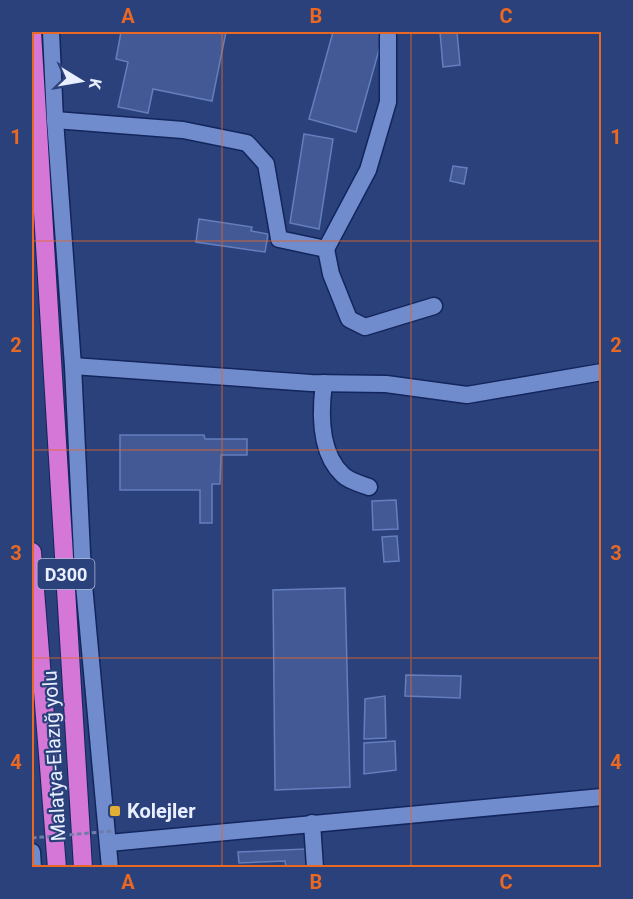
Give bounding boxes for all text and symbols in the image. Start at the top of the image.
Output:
text: A [121,4,135,28]
text: B [310,4,322,28]
text: C [499,4,513,28]
north arrow [51,51,111,111]
text: K [85,77,106,91]
text: 1 [10,125,22,149]
text: 1 [610,125,622,149]
text: 2 [10,333,22,357]
text: 2 [610,333,622,357]
text: 3 [10,541,22,565]
text: 3 [610,541,622,565]
road number: D300 [38,559,94,589]
street label: Malatya-Elazığ yolu [38,670,70,842]
text: 4 [10,750,22,774]
text: 4 [610,750,622,774]
place label: Kolejler [127,799,196,823]
marker: Kolejler [108,804,122,818]
text: A [121,870,135,894]
text: B [310,870,322,894]
text: C [499,870,513,894]

